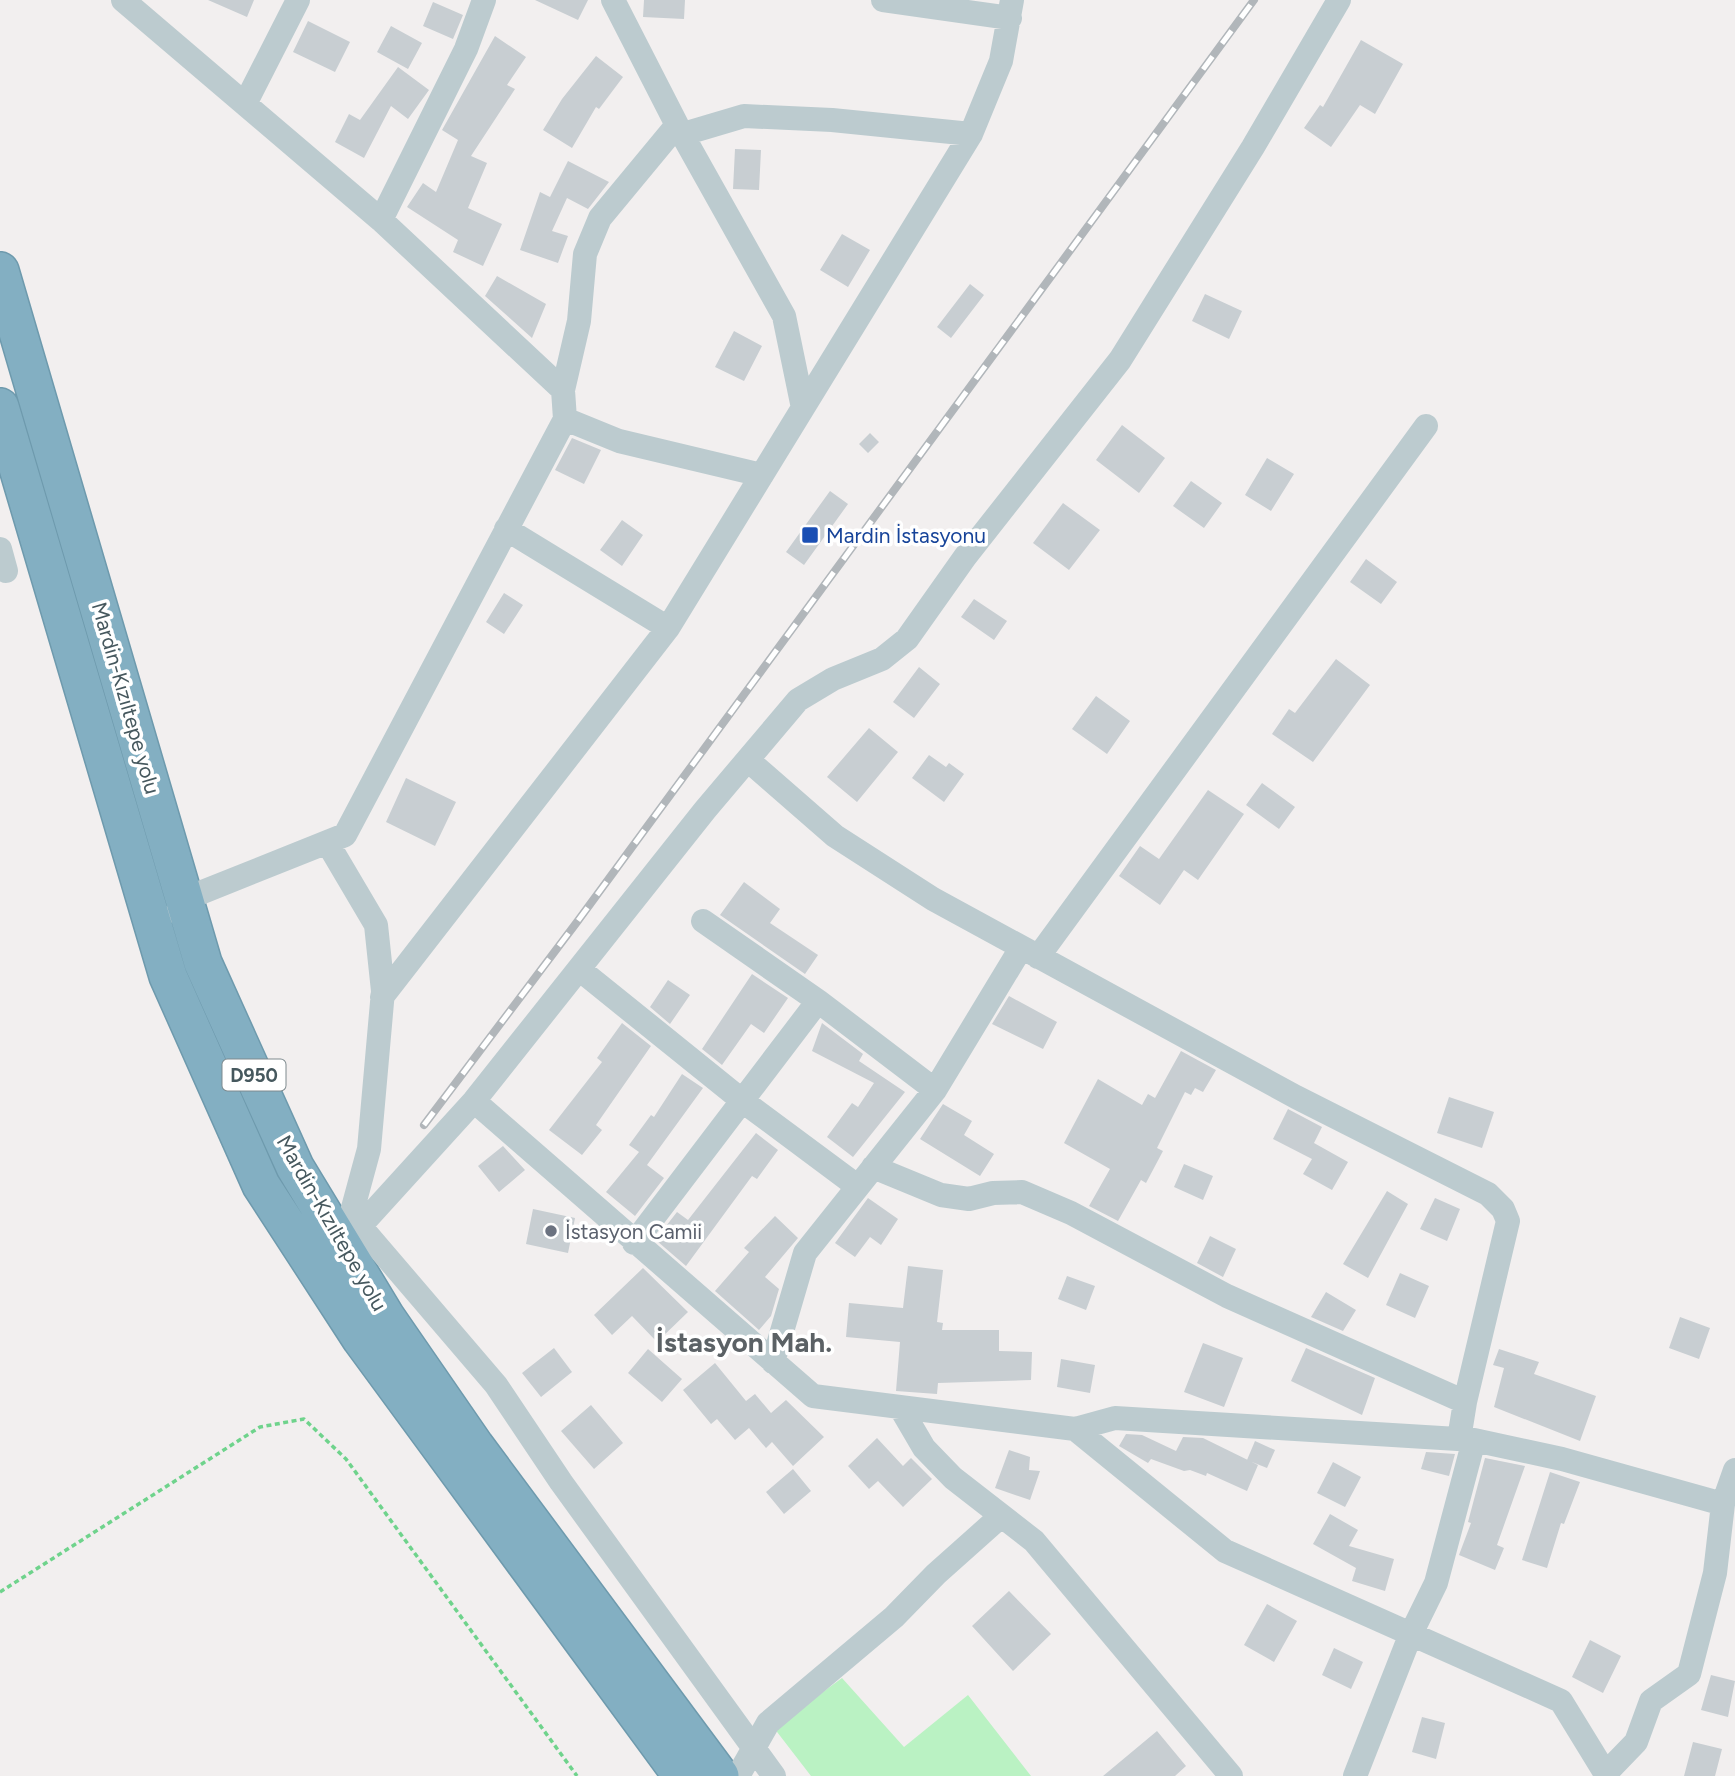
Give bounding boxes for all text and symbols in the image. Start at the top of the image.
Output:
place label: Mardin İstasyonu [826,523,986,548]
marker: Mardin İstasyonu [800,525,820,545]
street label: Mardin-Kızıltepe yolu [87,599,165,797]
road number: D950 [222,1060,286,1091]
street label: Mardin-Kızıltepe yolu [272,1131,392,1315]
place label: İstasyon Camii [565,1219,702,1244]
marker: İstasyon Camii [543,1223,559,1239]
district label: İstasyon Mah. [656,1325,832,1359]

